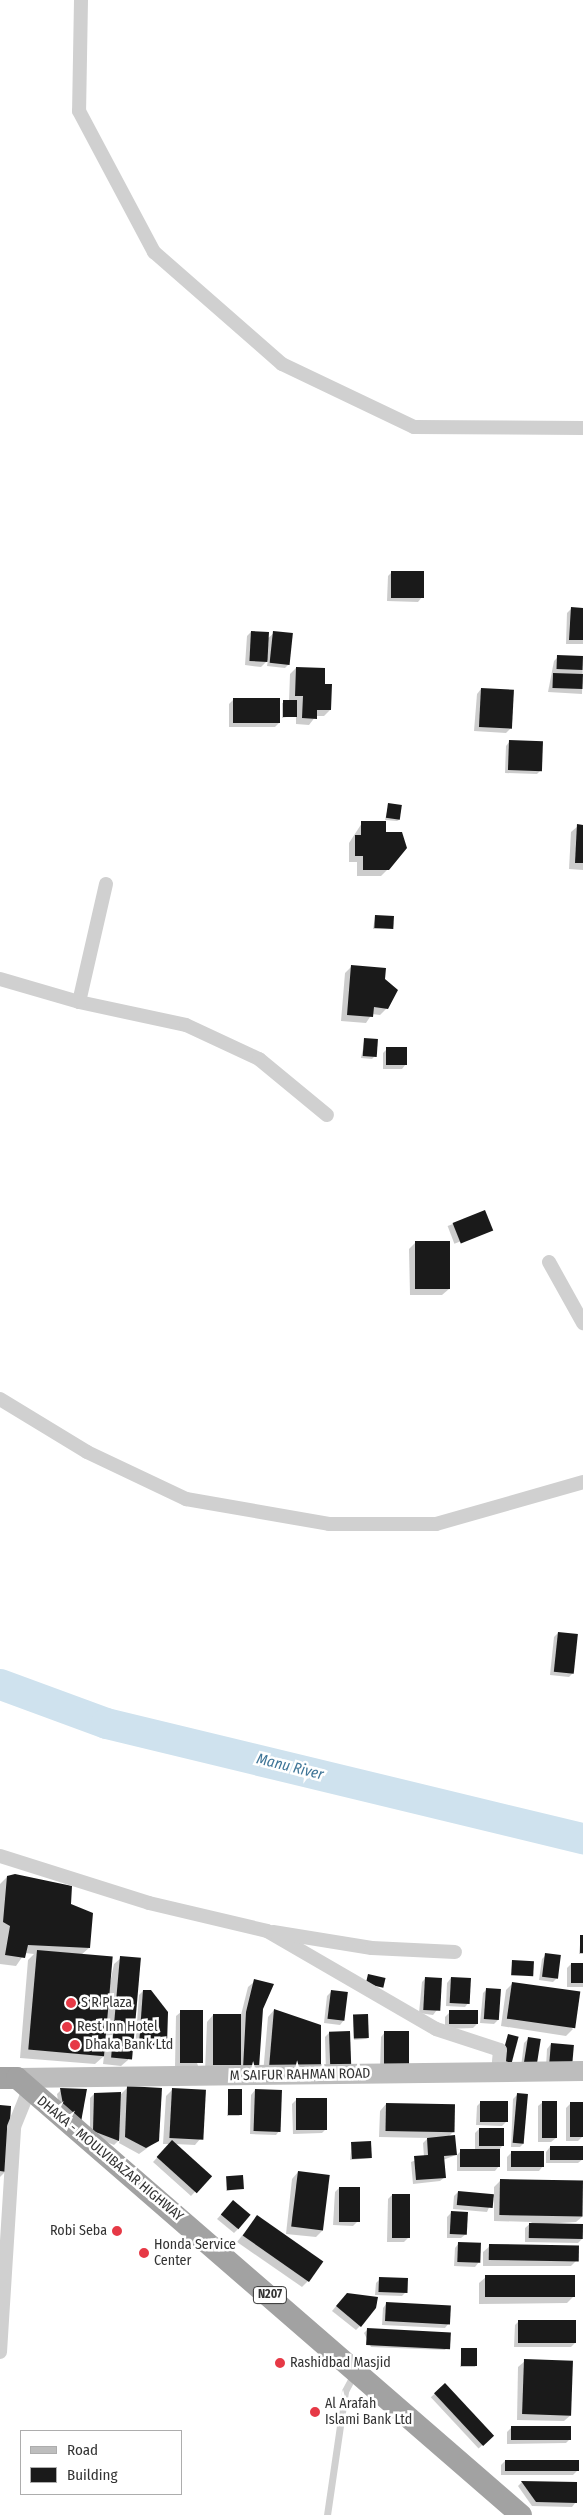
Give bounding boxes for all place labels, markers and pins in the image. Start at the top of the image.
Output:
place label: S R Plaza [81,1995,132,2011]
marker: S R Plaza [65,1997,77,2009]
place label: Rest Inn Hotel [77,2019,158,2035]
marker: Rest Inn Hotel [61,2021,73,2033]
place label: Dhaka Bank Ltd [85,2037,173,2053]
marker: Dhaka Bank Ltd [69,2039,81,2051]
place label: Robi Seba [50,2223,107,2239]
marker: Robi Seba [111,2225,123,2237]
place label: Honda Service Center [154,2237,236,2270]
marker: Honda Service Center [138,2247,150,2259]
place label: Rashidbad Masjid [290,2355,391,2371]
marker: Rashidbad Masjid [274,2357,286,2369]
place label: Al Arafah Islami Bank Ltd [325,2396,412,2428]
marker: Al Arafah Islami Bank Ltd [309,2406,321,2418]

